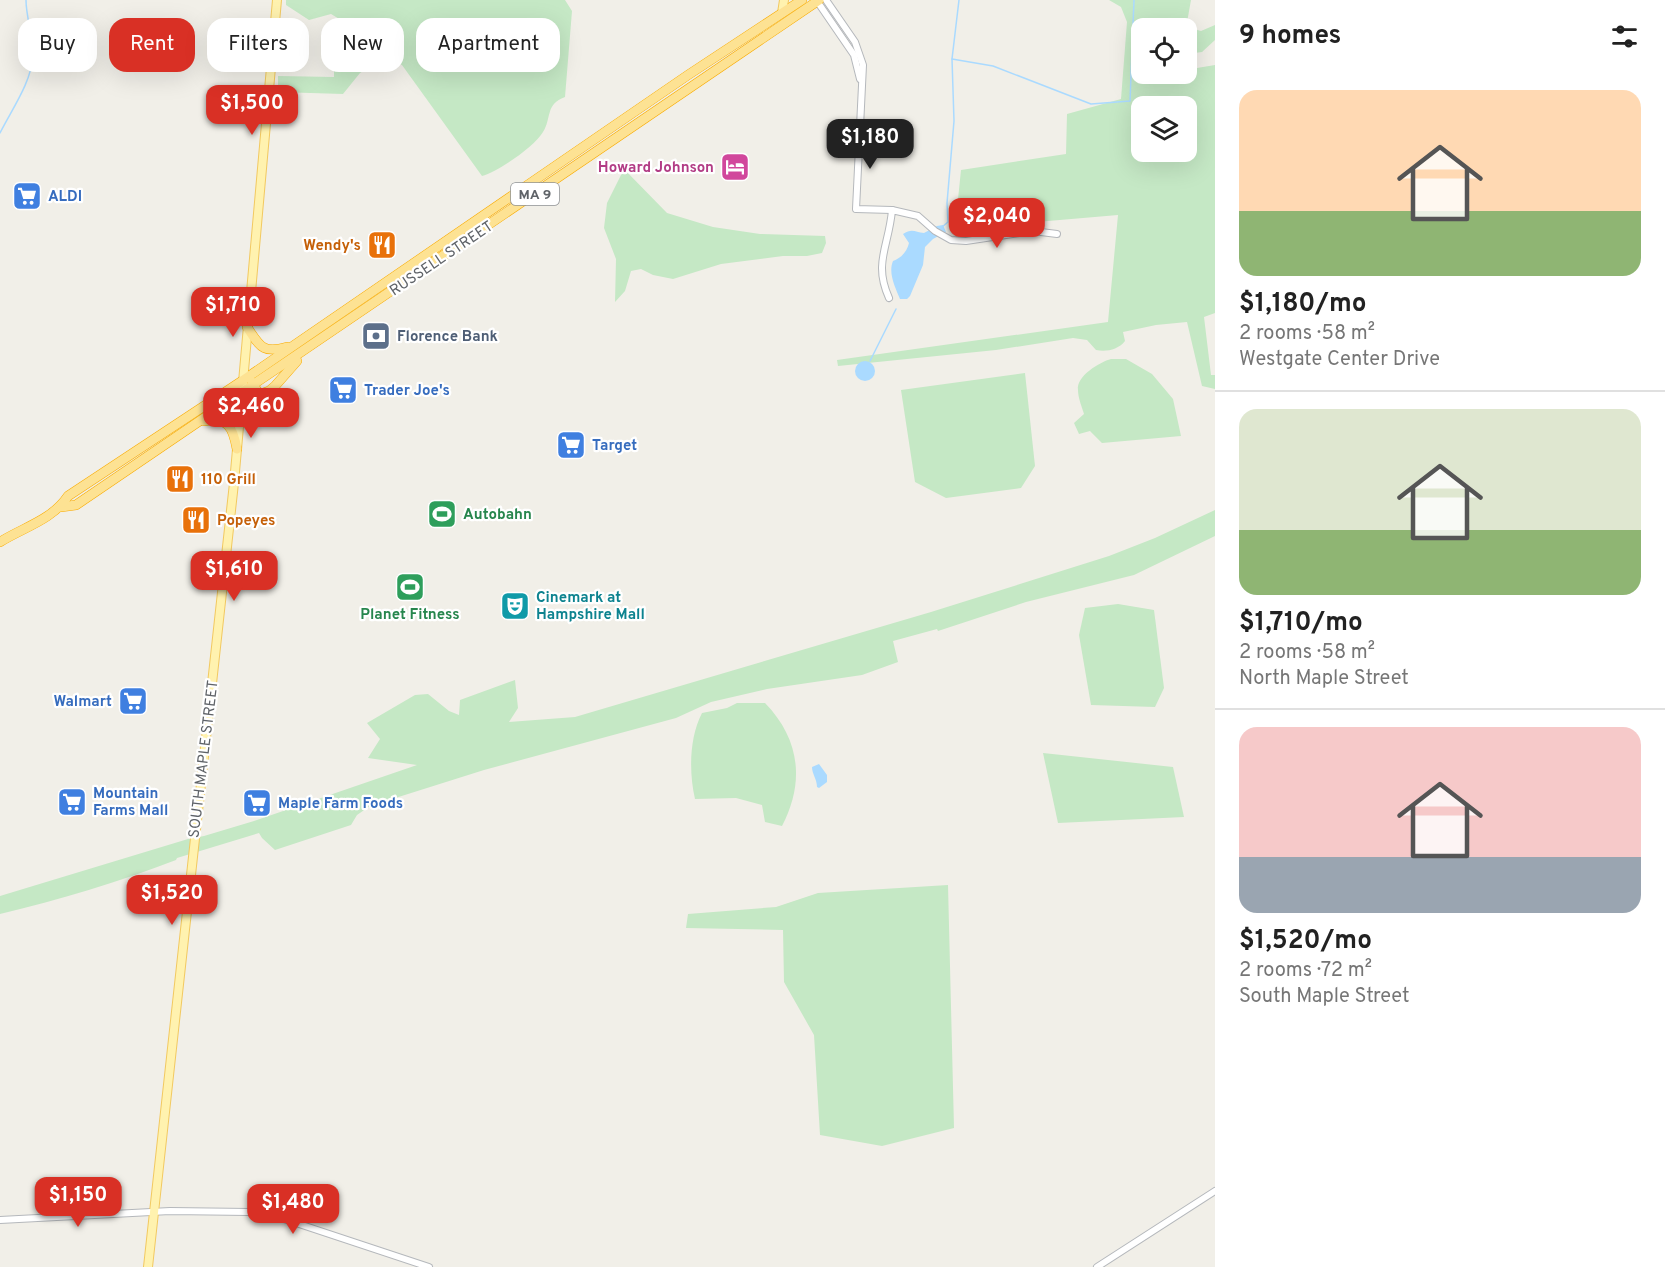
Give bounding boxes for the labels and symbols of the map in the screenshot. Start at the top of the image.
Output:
pin: $1,500 [203,85,301,136]
pin: $1,180 [821,119,919,170]
hotel icon: Howard Johnson [719,151,751,183]
place label: Howard Johnson [598,159,714,178]
supermarket icon: ALDI [11,180,43,212]
road number: MA 9 [511,183,559,205]
place label: ALDI [48,188,82,207]
pin: $2,040 [948,198,1046,249]
street label: RUSSELL STREET [386,218,497,301]
restaurant icon: Wendy's [366,229,398,261]
place label: Wendy's [303,237,361,256]
pin: $1,710 [184,287,282,338]
bank icon: Florence Bank [360,320,392,352]
place label: Florence Bank [397,328,498,347]
supermarket icon: Trader Joe's [327,374,359,406]
place label: Trader Joe's [364,382,450,401]
pin: $2,460 [202,388,300,439]
supermarket icon: Target [555,429,587,461]
place label: Target [592,437,637,456]
restaurant icon: 110 Grill [164,463,196,495]
place label: 110 Grill [201,471,256,490]
sports icon: Autobahn [426,498,458,530]
restaurant icon: Popeyes [180,504,212,536]
place label: Autobahn [463,506,532,525]
place label: Popeyes [217,512,276,531]
pin: $1,610 [185,551,283,602]
sports icon: Planet Fitness [394,571,426,603]
place label: Cinemark at Hampshire Mall [536,589,645,625]
theatre icon: Cinemark at Hampshire Mall [499,590,531,622]
place label: Planet Fitness [360,606,460,625]
street label: SOUTH MAPLE STREET [185,679,224,839]
supermarket icon: Walmart [117,685,149,717]
place label: Walmart [53,693,112,712]
place label: Mountain Farms Mall [93,785,168,821]
supermarket icon: Mountain Farms Mall [56,786,88,818]
supermarket icon: Maple Farm Foods [241,787,273,819]
place label: Maple Farm Foods [278,795,403,814]
pin: $1,520 [123,875,221,926]
pin: $1,150 [29,1177,127,1228]
pin: $1,480 [244,1184,342,1235]

